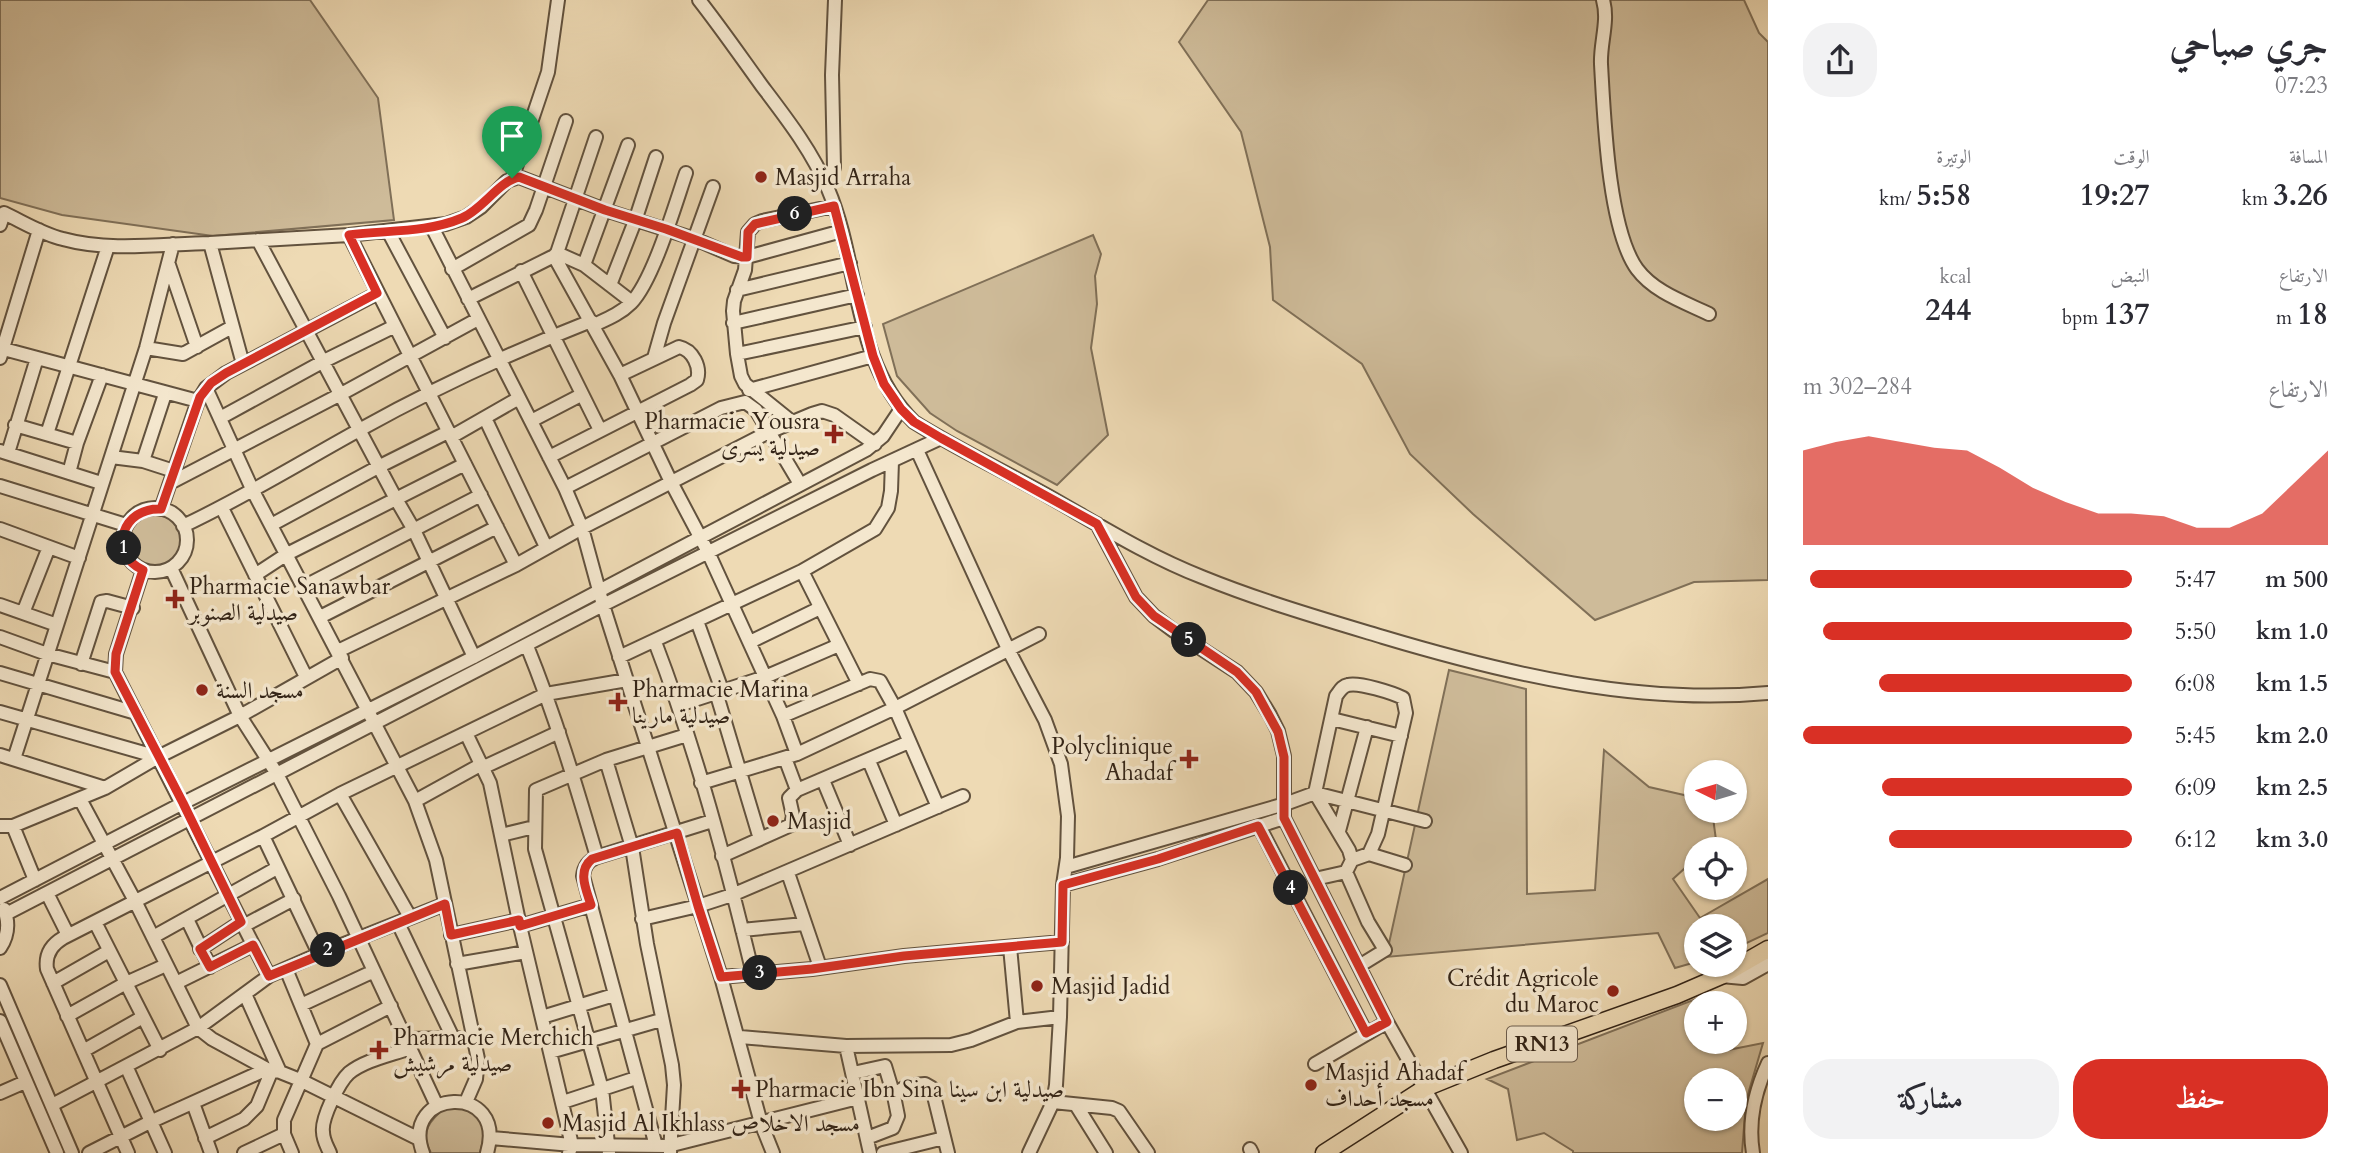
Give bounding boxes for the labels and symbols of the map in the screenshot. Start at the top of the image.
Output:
pin [482,106,542,178]
place label: Masjid Arraha [775,162,911,193]
marker: Masjid Arraha [753,169,769,185]
pin: 6 [778,196,812,232]
place label: Pharmacie Yousra صيدلية يسرى [644,406,820,463]
marker: Pharmacie Yousra صيدلية يسرى [826,426,842,442]
pin: 1 [106,530,142,566]
place label: Pharmacie Sanawbar صيدلية الصنوبر [187,571,391,628]
marker: Pharmacie Sanawbar صيدلية الصنوبر [167,591,183,607]
pin: 5 [1172,622,1206,658]
place label: Pharmacie Marina صيدلية مارينا [632,674,809,731]
place label: مسجد السنة [216,675,304,706]
marker: مسجد السنة [194,682,210,698]
marker: Pharmacie Marina صيدلية مارينا [610,694,626,710]
place label: Polyclinique Ahadaf [1051,731,1177,788]
marker: Polyclinique Ahadaf [1179,749,1199,769]
north arrow [1684,760,1746,822]
place label: Masjid [787,806,852,837]
marker: Masjid [765,813,781,829]
pin: 4 [1274,870,1308,906]
pin: 2 [310,932,346,968]
pin: 3 [742,956,778,990]
place label: Crédit Agricole du Maroc [1447,963,1599,1020]
place label: Masjid Jadid [1051,971,1171,1002]
marker: Masjid Jadid [1029,978,1045,994]
marker: Crédit Agricole du Maroc [1605,983,1621,999]
place label: Pharmacie Merchich صيدلية مرشيش [393,1022,594,1079]
road number: RN13 [1507,1026,1577,1062]
marker: Pharmacie Merchich صيدلية مرشيش [371,1042,387,1058]
place label: Masjid Ahadaf مسجد أحداف [1325,1057,1468,1114]
place label: Pharmacie Ibn Sina صيدلية ابن سينا [755,1074,1064,1105]
marker: Masjid Ahadaf مسجد أحداف [1303,1077,1319,1093]
marker: Pharmacie Ibn Sina صيدلية ابن سينا [733,1081,749,1097]
place label: Masjid Al Ikhlass مسجد الاخلاص [562,1108,860,1139]
marker: Masjid Al Ikhlass مسجد الاخلاص [540,1115,556,1131]

